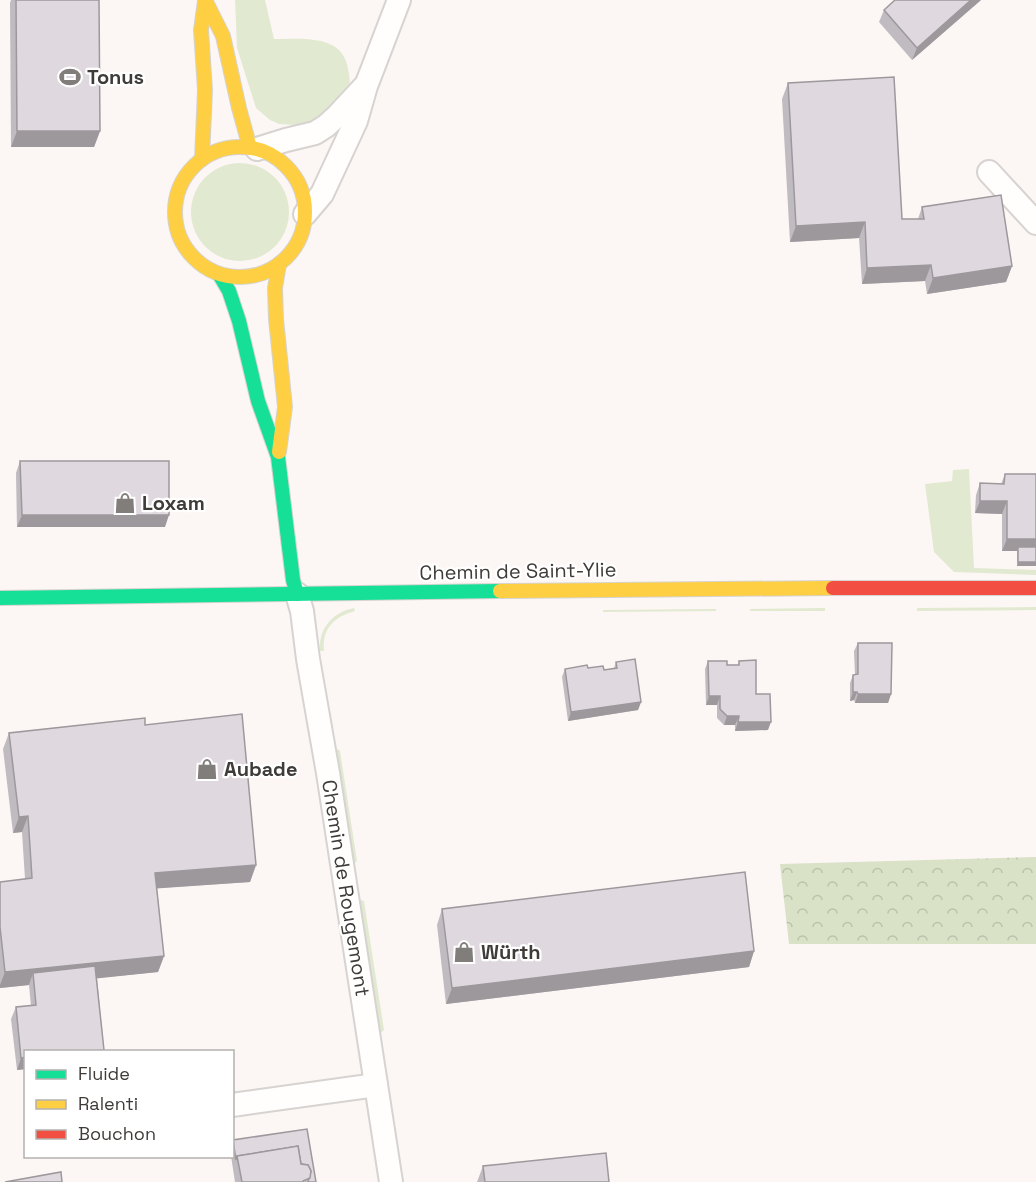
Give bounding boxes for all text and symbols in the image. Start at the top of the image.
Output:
place label: Tonus [87,64,144,90]
sports icon: Tonus [58,65,82,89]
place label: Loxam [142,490,205,516]
shop icon: Loxam [113,491,137,515]
street label: Chemin de Saint-Ylie [419,556,617,586]
place label: Aubade [224,756,297,782]
shop icon: Aubade [195,757,219,781]
street label: Chemin de Rougemont [316,778,376,998]
place label: Würth [481,939,541,965]
shop icon: Würth [452,940,476,964]
legend [24,1050,234,1158]
text: Fluide [78,1062,130,1085]
text: Ralenti [78,1092,138,1115]
text: Bouchon [78,1122,156,1145]

